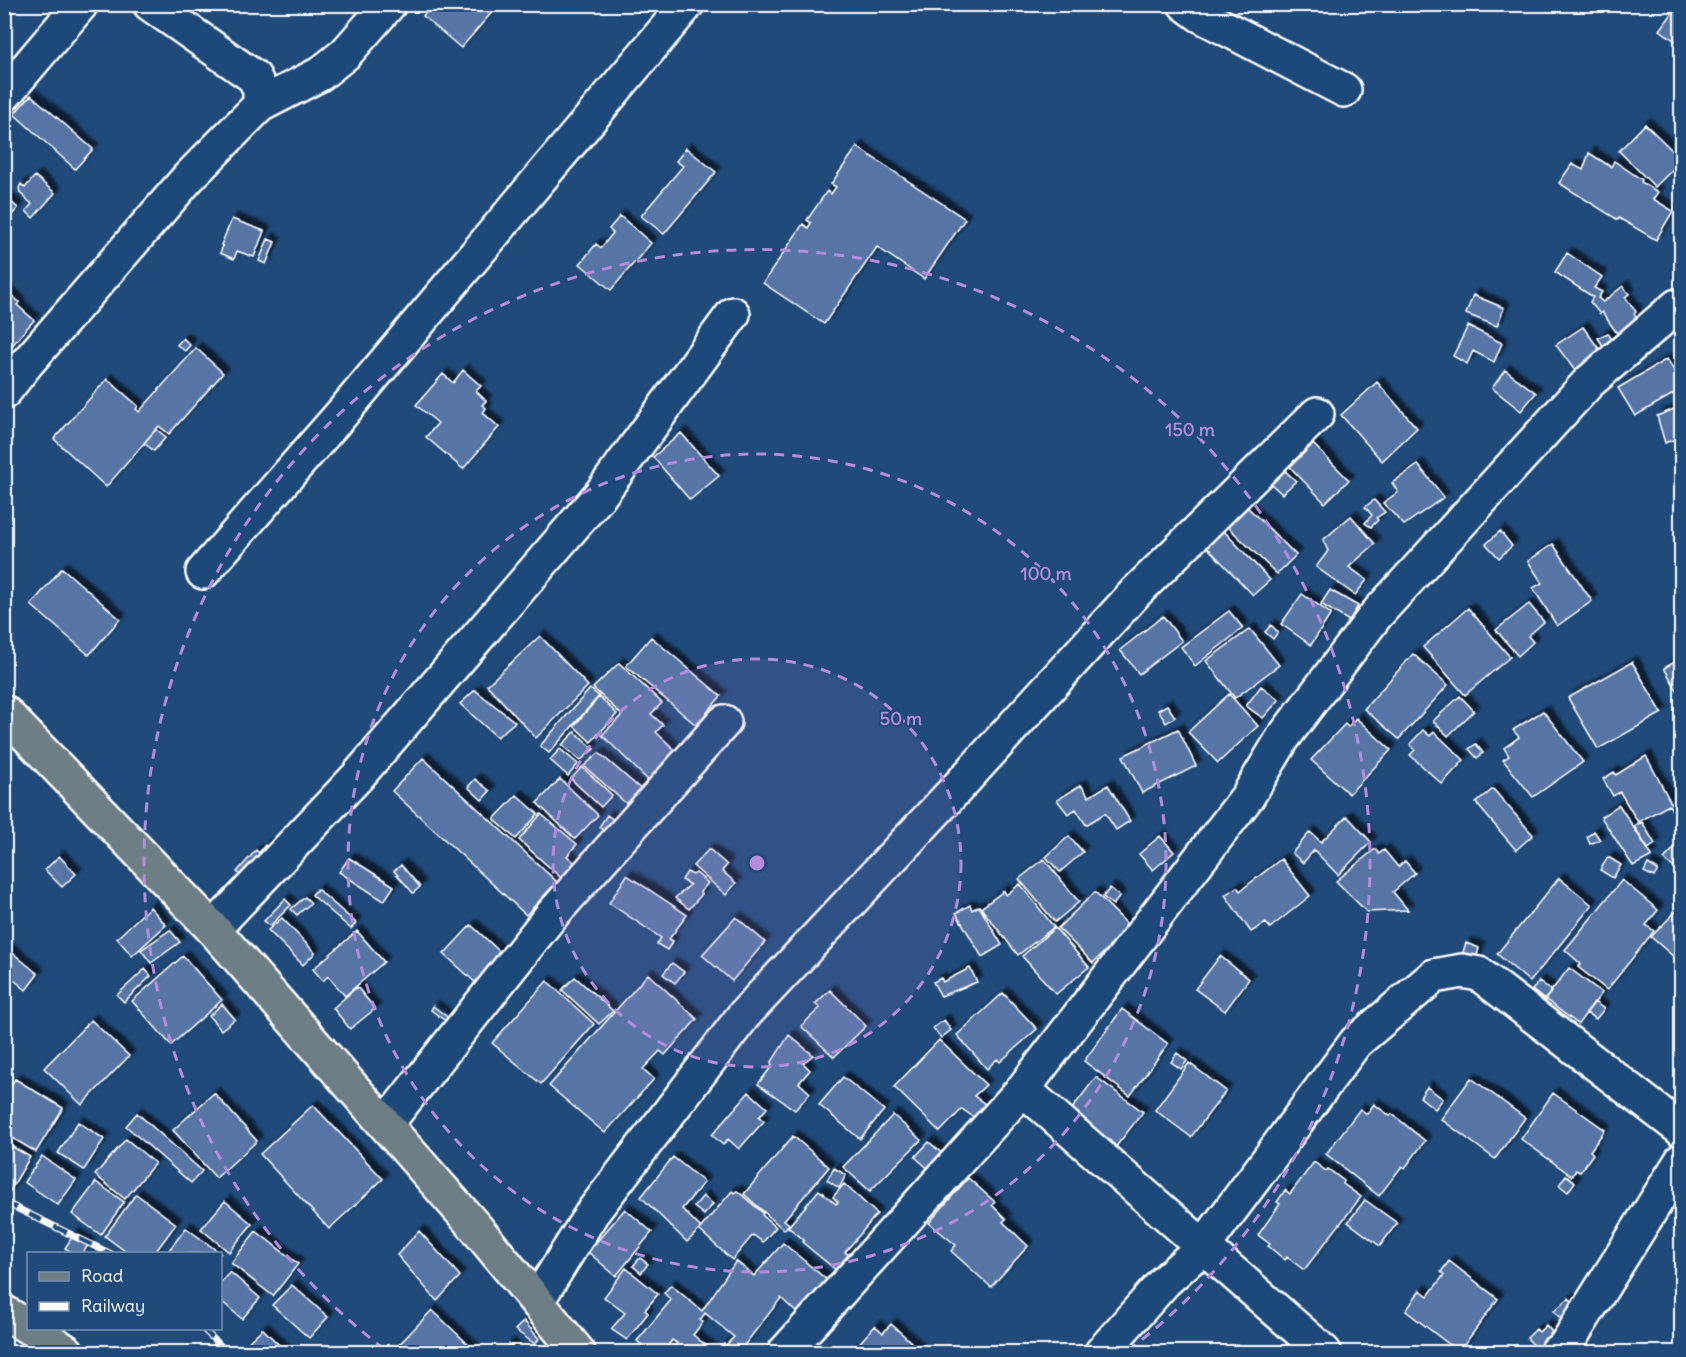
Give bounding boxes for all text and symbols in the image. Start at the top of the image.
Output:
text: 150 m [1165,418,1215,441]
text: 100 m [1021,562,1072,585]
text: 50 m [880,707,922,730]
centre of rings [747,853,767,873]
legend [27,1252,222,1330]
text: Road [81,1264,124,1287]
text: Railway [81,1294,145,1317]

